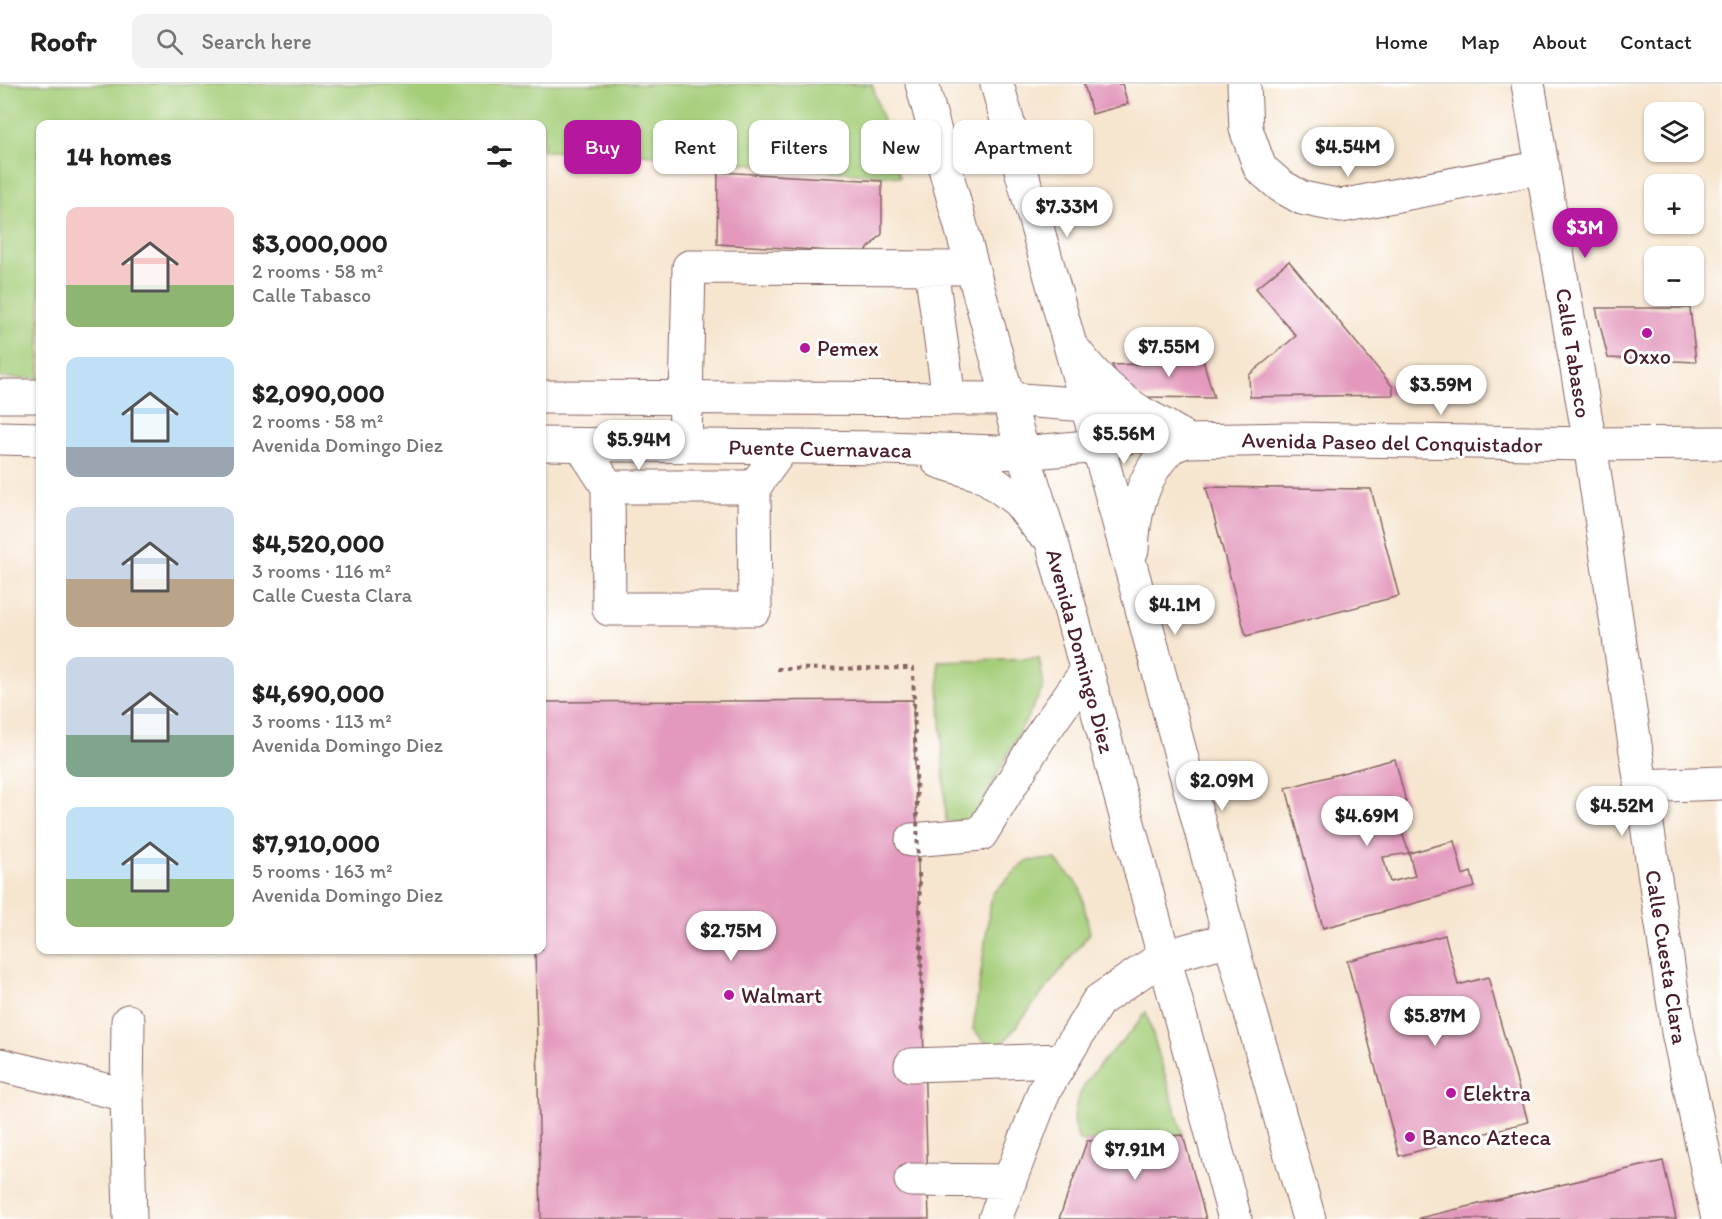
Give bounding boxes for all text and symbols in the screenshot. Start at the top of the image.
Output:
search box [132,14,552,68]
text: Roofr [30,24,96,58]
icon: search [153,25,186,58]
text: Search here [201,28,312,55]
text: Home [1375,29,1428,54]
text: Map [1461,29,1500,54]
text: About [1533,29,1587,54]
text: Contact [1620,29,1692,54]
map controls [1644,102,1704,306]
button: layers [1644,102,1704,162]
chip: Buy [564,120,641,174]
chip: Rent [653,120,737,174]
chip: Filters [749,120,849,174]
chip: New [861,120,941,174]
chip: Apartment [953,120,1093,174]
pin: $4.54M [1299,127,1397,178]
text: $4.54M [1315,134,1381,158]
text: 14 homes [66,140,172,172]
icon: filters [483,140,516,173]
button: + [1644,174,1704,234]
pin: $7.33M [1018,187,1116,238]
text: $7.33M [1036,194,1098,218]
pin: $3M [1556,208,1614,259]
text: $3M [1567,215,1603,239]
text: $3,000,000 [252,227,388,259]
icon: home [114,231,186,303]
button: − [1644,246,1704,306]
text: 2 rooms · 58 m² [252,259,383,283]
text: Calle Tabasco [252,283,371,307]
street label: Calle Tabasco [1550,286,1597,420]
marker: Oxxo [1640,326,1654,340]
pin: $7.55M [1120,327,1218,378]
text: $7.55M [1138,334,1200,358]
place label: Pemex [817,335,879,362]
marker: Pemex [798,341,812,355]
place label: Oxxo [1623,343,1671,370]
pin: $3.59M [1392,365,1490,416]
text: $3.59M [1410,372,1472,396]
text: $2,090,000 [252,377,385,409]
icon: home [114,381,186,453]
text: 2 rooms · 58 m² [252,409,383,433]
pin: $5.56M [1075,414,1173,465]
pin: $5.94M [590,420,688,471]
text: $5.56M [1093,421,1155,445]
street label: Avenida Paseo del Conquistador [1241,426,1543,459]
text: $5.94M [607,427,671,451]
text: Avenida Domingo Diez [252,433,443,457]
street label: Puente Cuernavaca [728,433,912,464]
text: $4,520,000 [252,527,385,559]
icon: home [114,531,186,603]
street label: Avenida Domingo Diez [1040,546,1121,756]
text: 3 rooms · 116 m² [252,559,391,583]
text: Calle Cuesta Clara [252,583,412,607]
pin: $4.1M [1133,585,1217,636]
text: $4.1M [1149,592,1201,616]
text: $4,690,000 [252,677,385,709]
icon: home [114,681,186,753]
text: 3 rooms · 113 m² [252,709,392,733]
text: Avenida Domingo Diez [252,733,443,757]
pin: $2.09M [1173,761,1271,812]
text: $2.09M [1190,768,1254,792]
pin: $4.52M [1573,786,1671,837]
text: $4.52M [1590,793,1654,817]
pin: $4.69M [1318,796,1416,847]
text: $4.69M [1335,803,1399,827]
text: $7,910,000 [252,827,380,859]
icon: home [114,831,186,903]
text: 5 rooms · 163 m² [252,859,393,883]
street label: Calle Cuesta Clara [1639,868,1694,1047]
text: Avenida Domingo Diez [252,883,443,907]
pin: $2.75M [682,911,780,962]
text: $2.75M [700,918,762,942]
place label: Walmart [741,982,822,1009]
marker: Walmart [722,988,736,1002]
pin: $5.87M [1386,996,1484,1047]
text: $5.87M [1404,1003,1466,1027]
place label: Elektra [1463,1080,1531,1107]
marker: Elektra [1444,1086,1458,1100]
place label: Banco Azteca [1422,1124,1551,1151]
pin: $7.91M [1086,1130,1184,1181]
marker: Banco Azteca [1403,1130,1417,1144]
text: $7.91M [1105,1137,1165,1161]

